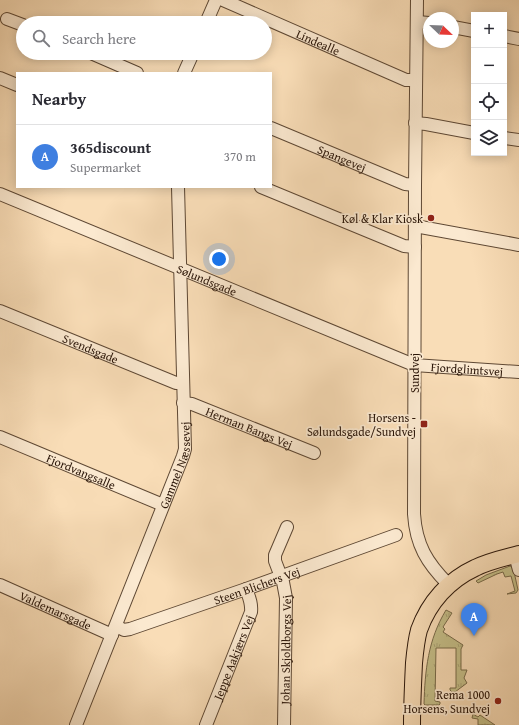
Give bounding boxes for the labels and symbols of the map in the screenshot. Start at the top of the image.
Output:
north arrow [423,12,459,48]
street label: Lindealle [294,25,343,59]
street label: Spangevej [315,140,369,175]
place label: Køl & Klar Kiosk [342,210,424,227]
marker: Køl & Klar Kiosk [426,213,436,223]
your location [209,249,229,269]
street label: Sølundsgade [174,260,240,300]
street label: Svendsgade [60,329,121,367]
street label: Sundvej [406,353,423,393]
street label: Fjordglimtsvej [430,358,504,379]
street label: Herman Bangs Vej [204,402,295,452]
place label: Horsens - Sølundsgade/Sundvej [307,409,416,440]
marker: Horsens - Sølundsgade/Sundvej [419,419,429,429]
street label: Gammel Næssevej [155,421,194,511]
street label: Fjordvangsalle [44,449,119,493]
street label: Steen Blichers Vej [211,562,302,608]
street label: Valdemarsgade [17,586,95,634]
street label: Johan Skjoldborgs Vej [276,594,295,707]
pin: A [461,603,487,636]
street label: Jeppe Aakjærs Vej [208,612,258,704]
place label: Rema 1000 Horsens, Sundvej [403,686,490,717]
marker: Rema 1000 Horsens, Sundvej [493,696,503,706]

